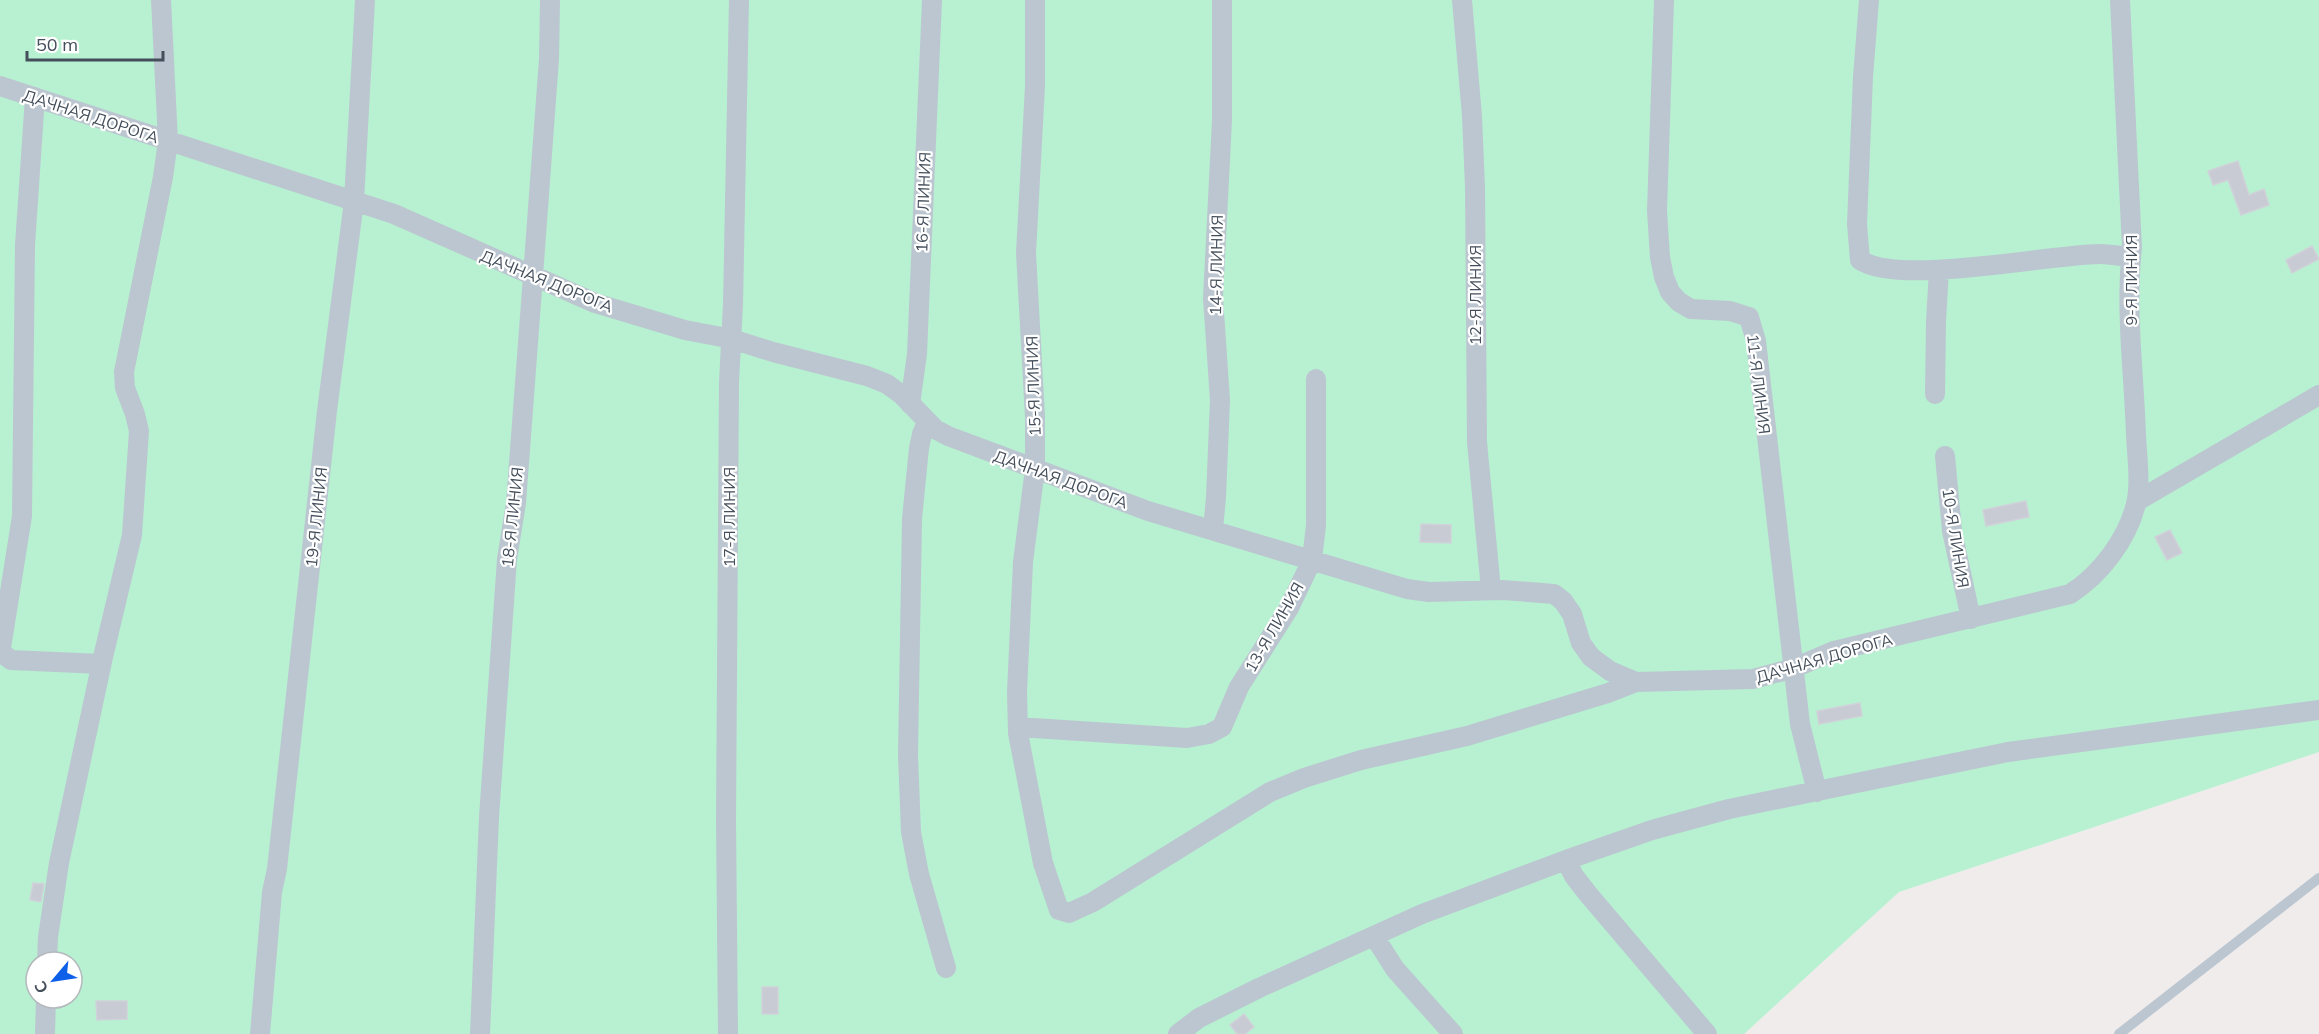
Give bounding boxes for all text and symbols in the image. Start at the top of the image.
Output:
scale bar [27,24,164,62]
text: 50 m [36,33,78,56]
street label: ДАЧНАЯ ДОРОГА [21,85,161,147]
street label: 16-Я ЛИНИЯ [911,151,935,253]
street label: 14-Я ЛИНИЯ [1205,215,1227,315]
street label: 9-Я ЛИНИЯ [2121,235,2141,326]
street label: ДАЧНАЯ ДОРОГА [478,245,616,317]
street label: 12-Я ЛИНИЯ [1465,245,1485,345]
street label: 11-Я ЛИНИЯ [1743,333,1775,435]
street label: 15-Я ЛИНИЯ [1021,335,1045,437]
street label: ДАЧНАЯ ДОРОГА [991,445,1131,513]
street label: 19-Я ЛИНИЯ [301,466,331,568]
street label: 18-Я ЛИНИЯ [497,466,527,568]
street label: 17-Я ЛИНИЯ [719,467,739,567]
street label: 10-Я ЛИНИЯ [1938,487,1974,589]
street label: 13-Я ЛИНИЯ [1240,578,1308,676]
street label: ДАЧНАЯ ДОРОГА [1753,629,1895,687]
north arrow [24,950,84,1010]
text: С [29,978,52,997]

